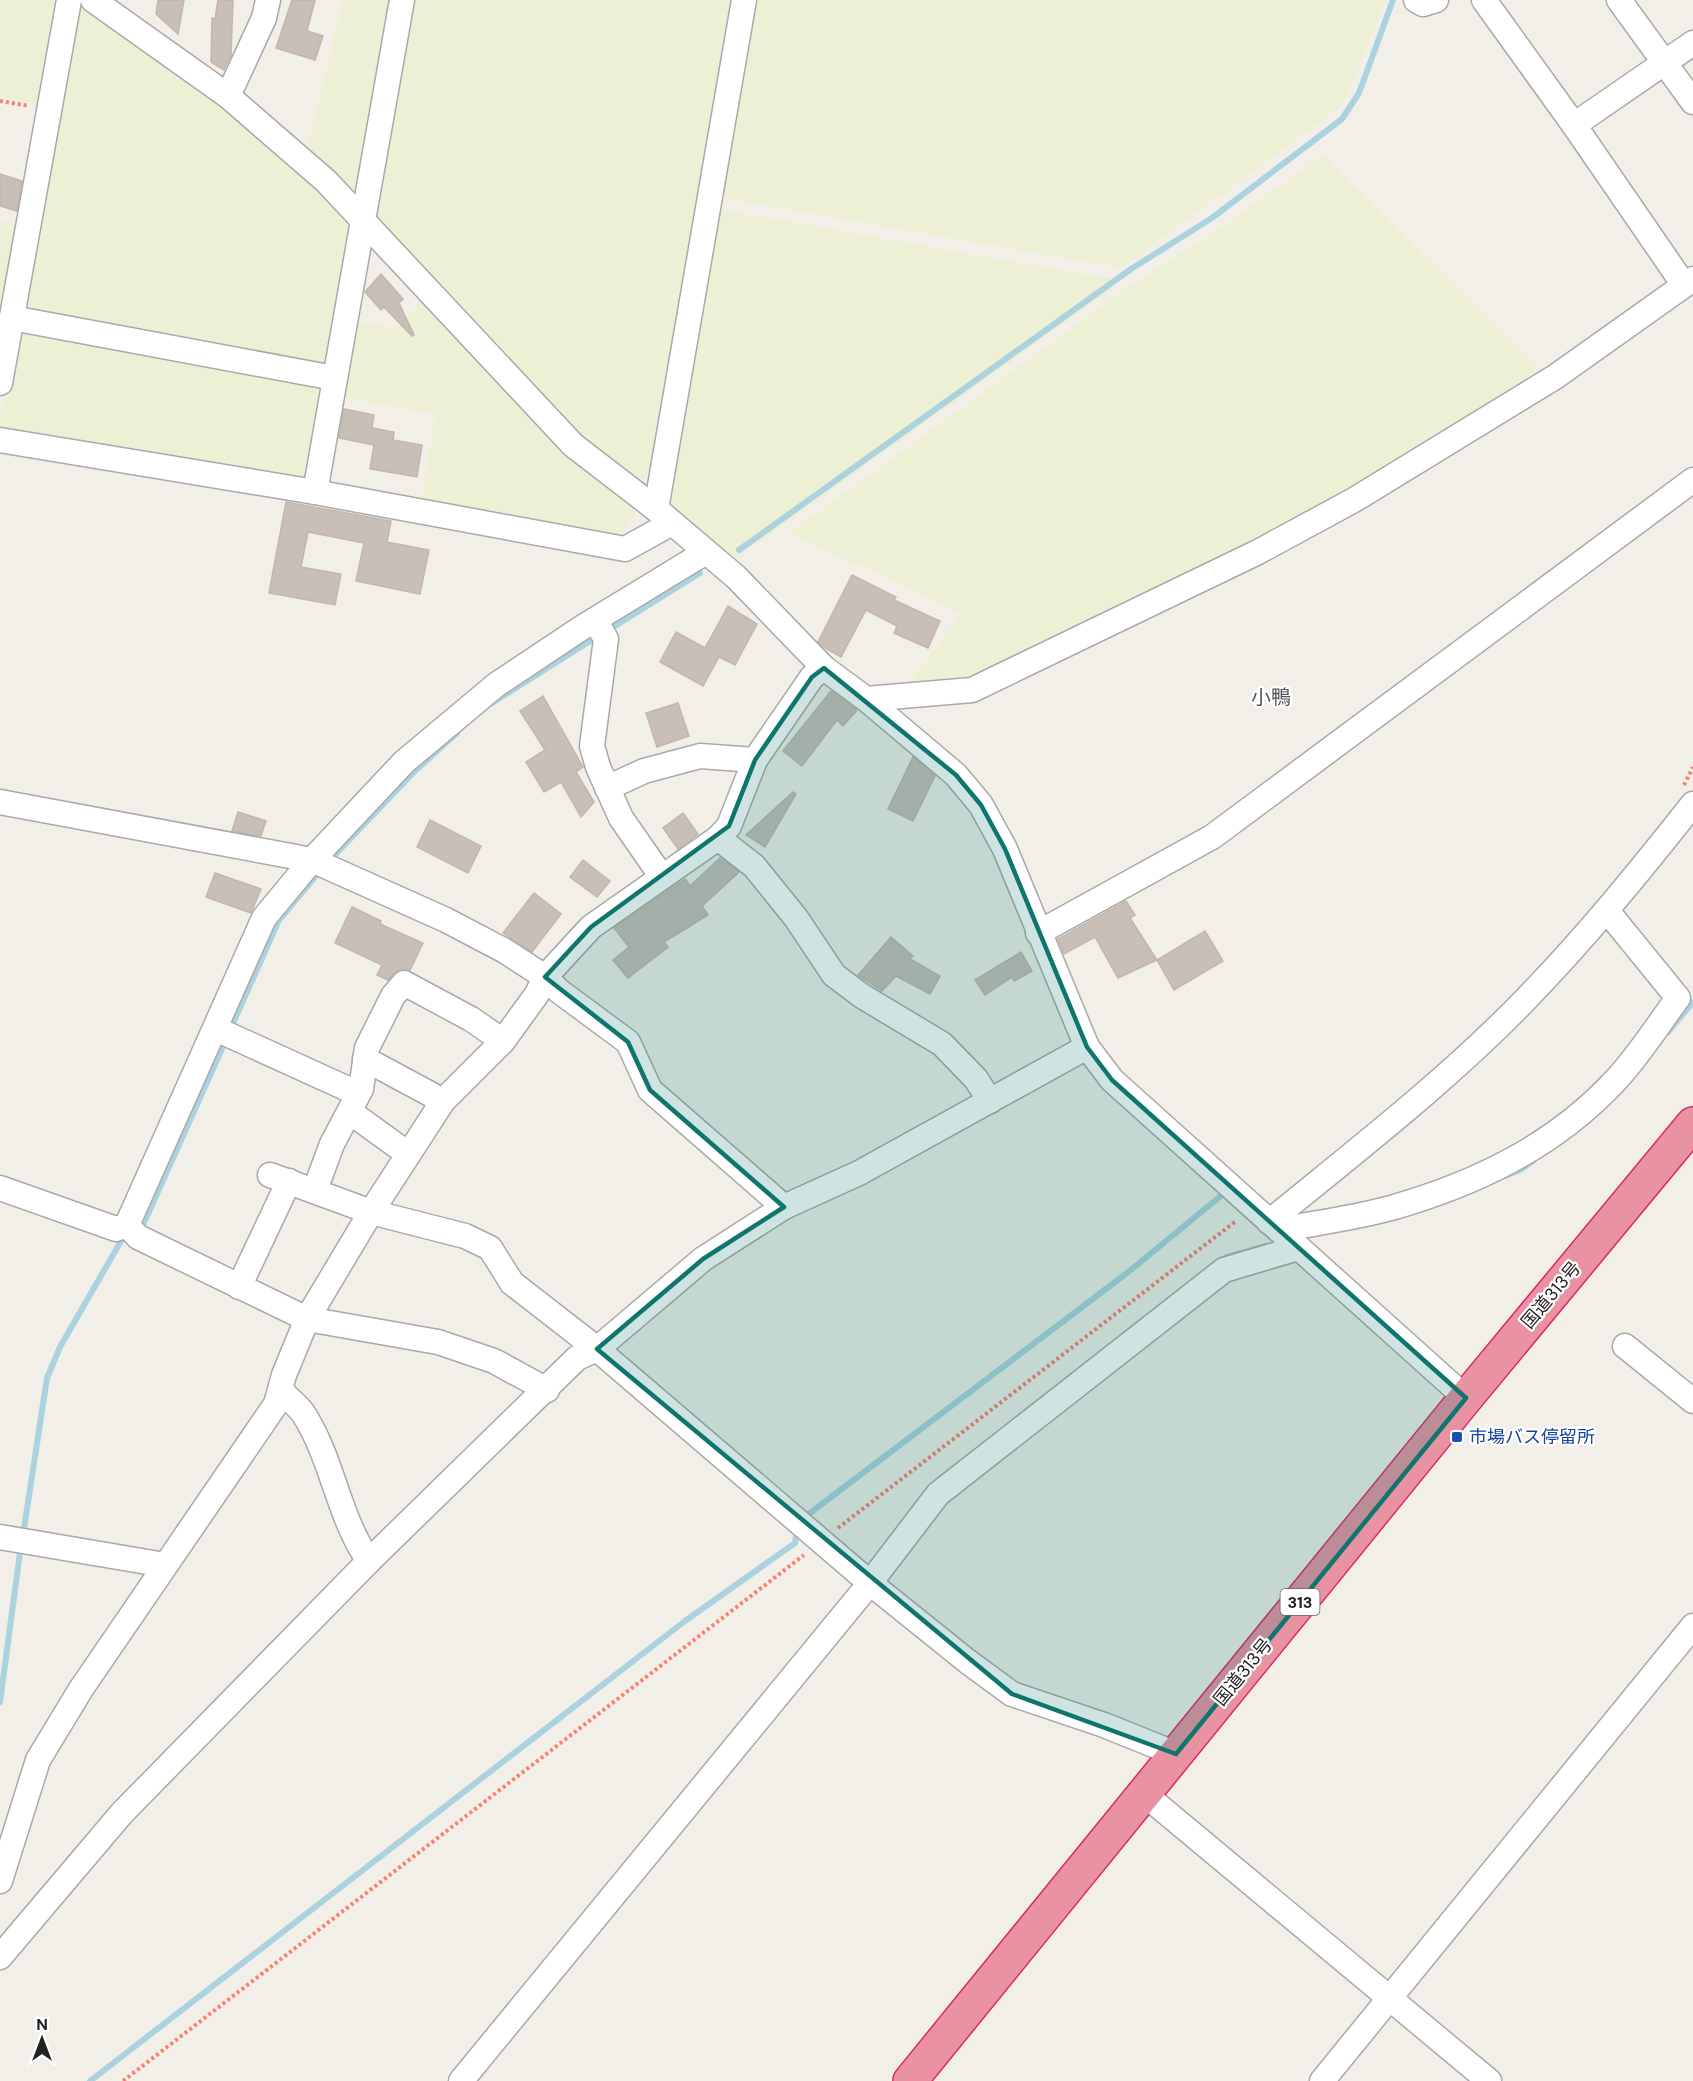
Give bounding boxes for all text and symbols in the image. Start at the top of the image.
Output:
district label: 小鴨 [1251,684,1291,710]
street label: 国道313号 [1516,1256,1586,1334]
place label: 市場バス停留所 [1469,1425,1595,1449]
marker: 市場バス停留所 [1450,1430,1464,1444]
road number: 313 [1280,1589,1320,1615]
street label: 国道313号 [1208,1633,1278,1711]
north arrow [12,2009,72,2069]
text: N [36,2014,48,2035]

